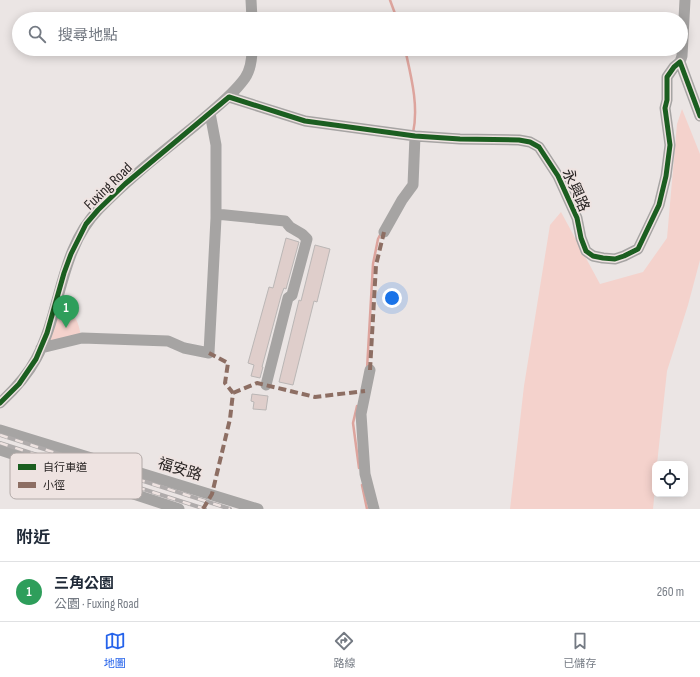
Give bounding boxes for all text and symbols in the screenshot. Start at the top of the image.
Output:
search box [12,12,688,56]
icon: search [26,23,48,45]
text: 搜尋地點 [58,26,118,45]
street label: Fuxing Road [80,159,137,214]
street label: 永興路 [558,166,593,215]
your location [382,288,402,308]
pin: 1 [53,295,79,328]
legend [10,453,142,499]
street label: 福安路 [156,454,204,485]
text: 自行車道 [43,461,87,474]
map controls [652,461,688,497]
button: locate [652,461,688,497]
text: 小徑 [43,479,65,492]
text: 附近 [16,528,50,548]
text: 三角公園 [54,574,114,593]
text: 1 [26,584,32,600]
text: 260 m [657,584,684,600]
text: 公園 · Fuxing Road [54,596,139,612]
tab: 地圖 [104,630,126,670]
tab: 路線 [333,630,355,670]
tab: 已儲存 [563,630,596,670]

